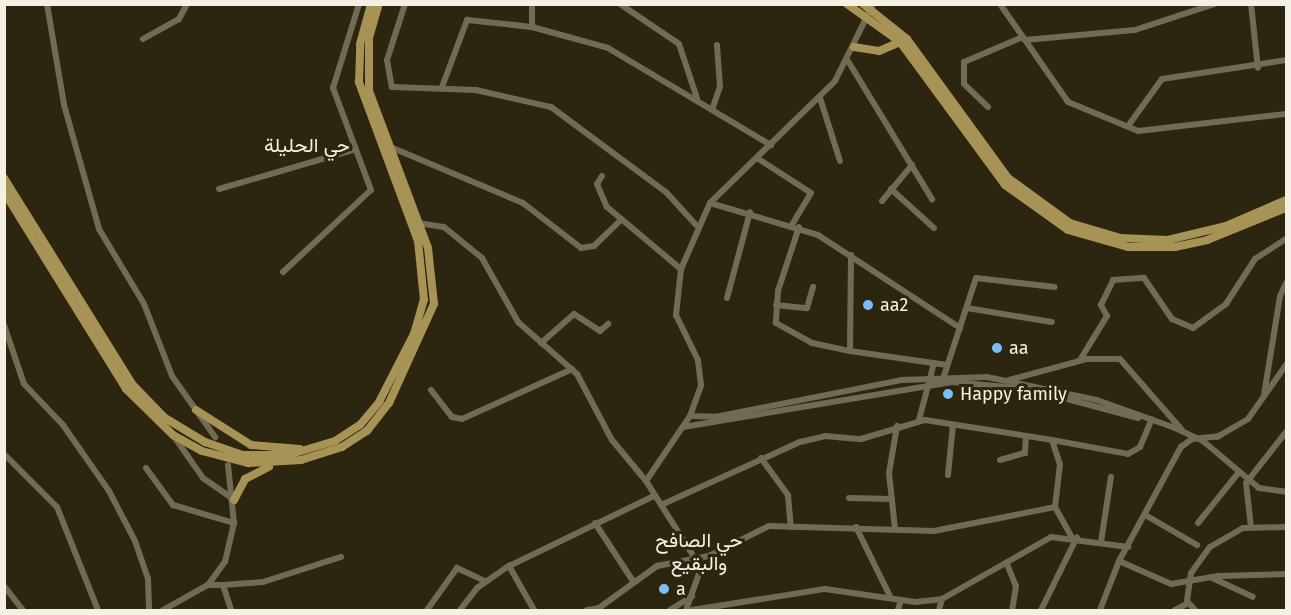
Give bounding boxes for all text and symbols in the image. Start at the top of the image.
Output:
district label: حي الحليلة [264,133,350,157]
place label: aa2 [880,294,908,316]
marker: aa2 [861,298,875,312]
place label: aa [1009,337,1028,359]
marker: aa [990,341,1004,355]
place label: Happy family [960,383,1067,405]
marker: Happy family [941,387,955,401]
district label: حي الصافح والبقيع [655,529,743,576]
place label: a [676,578,686,600]
marker: a [657,582,671,596]

